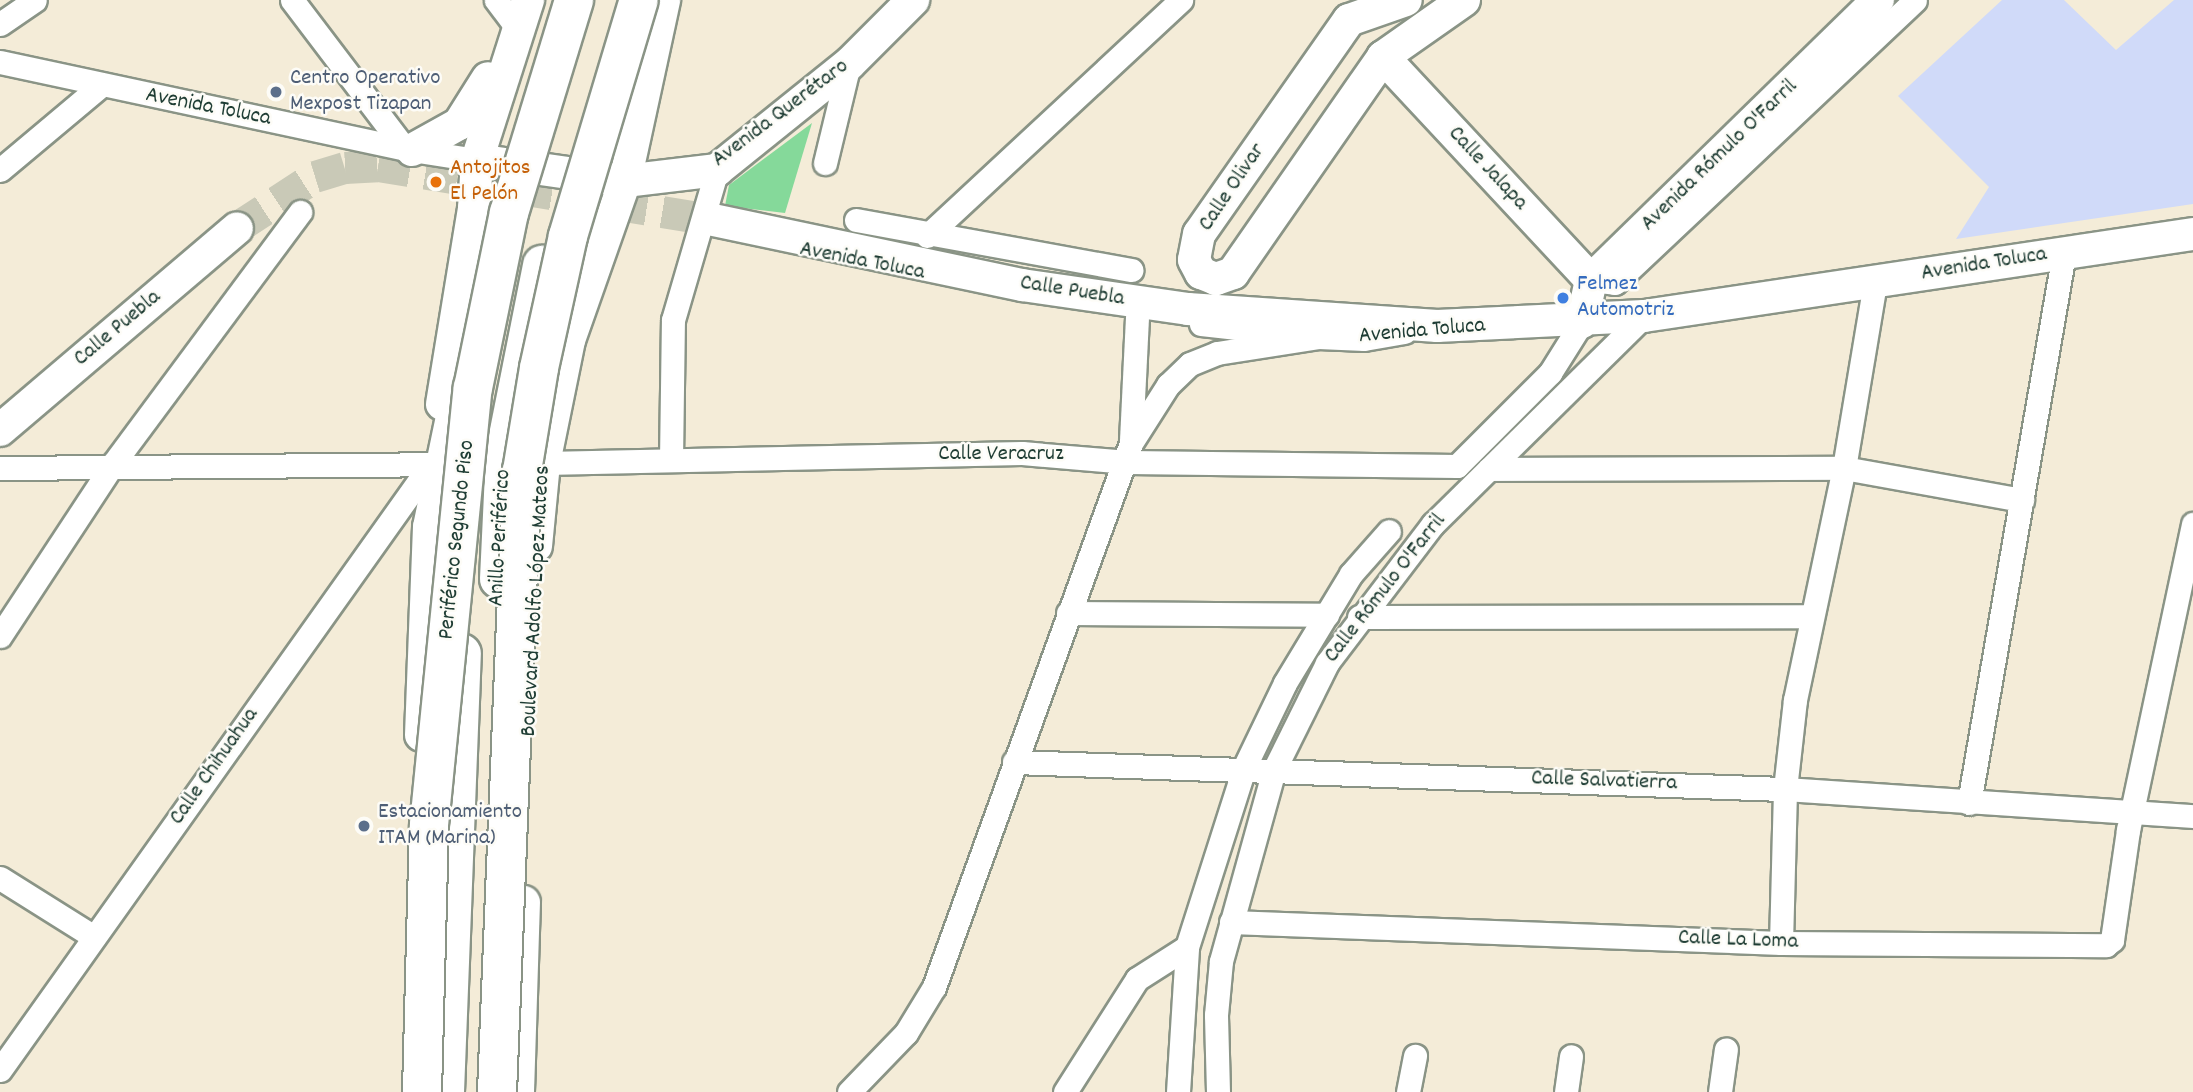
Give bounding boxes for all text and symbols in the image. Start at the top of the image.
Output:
street label: Avenida Querétaro [707,54,855,174]
place label: Centro Operativo Mexpost Tizapan [290,65,440,119]
street label: Avenida Rómulo O'Farril [1636,74,1804,238]
street label: Avenida Toluca [143,82,273,134]
marker: Centro Operativo Mexpost Tizapan [268,84,284,100]
street label: Calle Jalapa [1441,121,1533,217]
street label: Calle Olivar [1194,139,1272,237]
place label: Antojitos El Pelón [450,155,531,209]
marker: Antojitos El Pelón [428,174,444,190]
street label: Avenida Toluca [797,236,927,288]
street label: Avenida Toluca [1919,241,2049,289]
street label: Calle Puebla [1018,270,1126,314]
place label: Felmez Automotriz [1577,271,1674,325]
street label: Calle Puebla [69,285,167,373]
marker: Felmez Automotriz [1555,290,1571,306]
street label: Avenida Toluca [1358,313,1486,351]
street label: Periférico Segundo Piso [434,439,482,641]
street label: Calle Veracruz [938,441,1064,469]
street label: Boulevard Adolfo López Mateos [516,465,558,737]
street label: Anillo Periférico [484,469,518,607]
street label: Calle Rómulo O'Farril [1319,509,1453,669]
street label: Calle Chihuahua [164,703,266,831]
street label: Calle Salvatierra [1531,766,1677,798]
place label: Estacionamiento ITAM (Marina) [378,799,522,853]
marker: Estacionamiento ITAM (Marina) [356,818,372,834]
street label: Calle La Loma [1677,925,1799,957]

